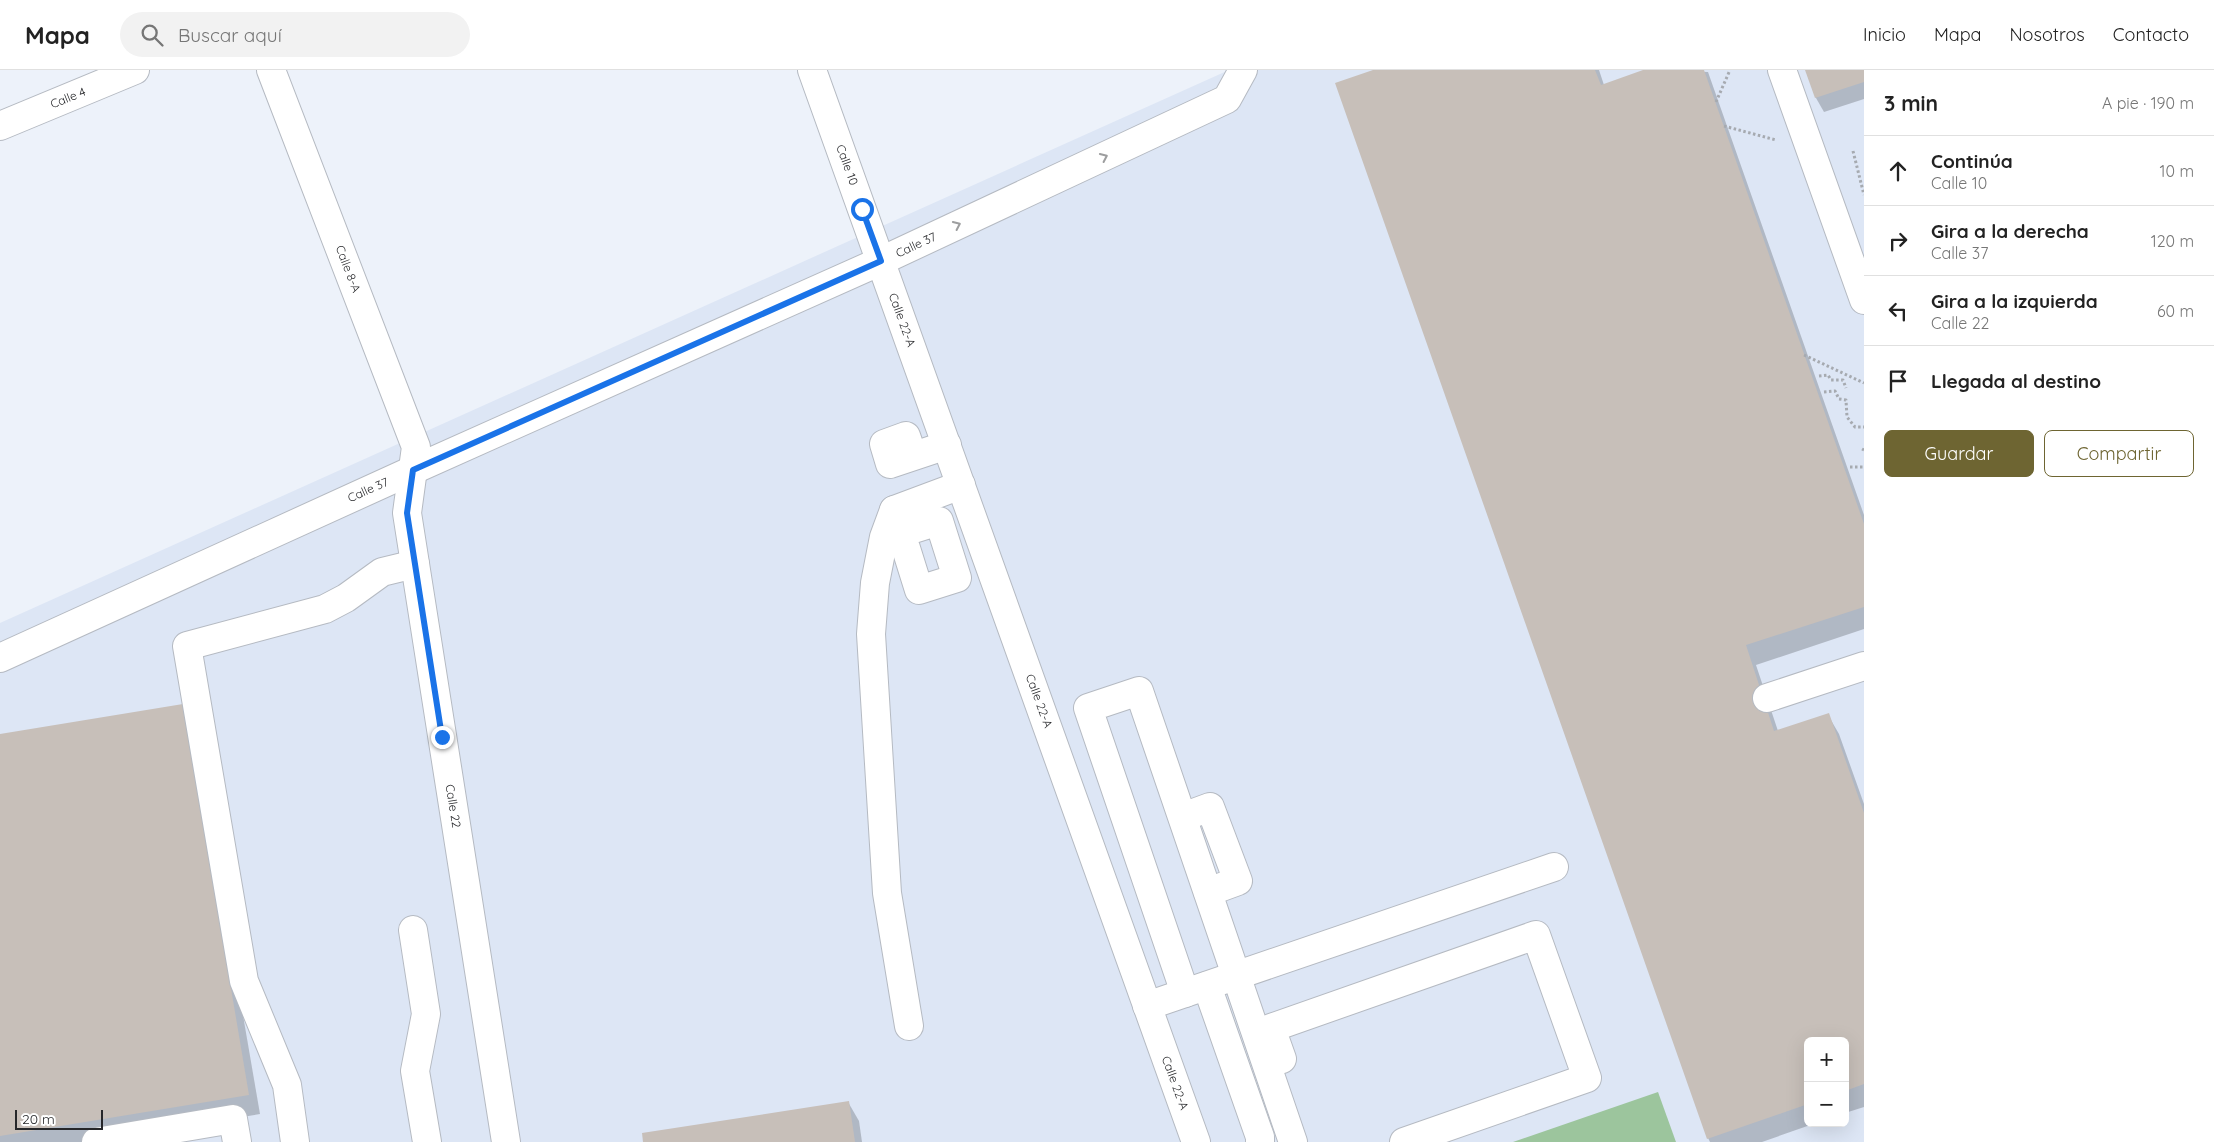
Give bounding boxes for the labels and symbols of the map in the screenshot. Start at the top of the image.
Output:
street label: Calle 4 [48,84,88,111]
street label: Calle 10 [833,142,862,187]
one-way arrow [1099,153,1108,163]
route start [851,198,874,221]
one-way arrow [952,221,961,232]
street label: Calle 37 [893,229,938,260]
street label: Calle 8-A [333,243,364,295]
street label: Calle 22-A [886,291,919,349]
street label: Calle 37 [345,474,390,505]
street label: Calle 22-A [1023,672,1056,730]
route end [431,726,454,749]
street label: Calle 22 [443,783,464,829]
street label: Calle 22-A [1159,1054,1192,1112]
scale bar [15,1107,102,1130]

